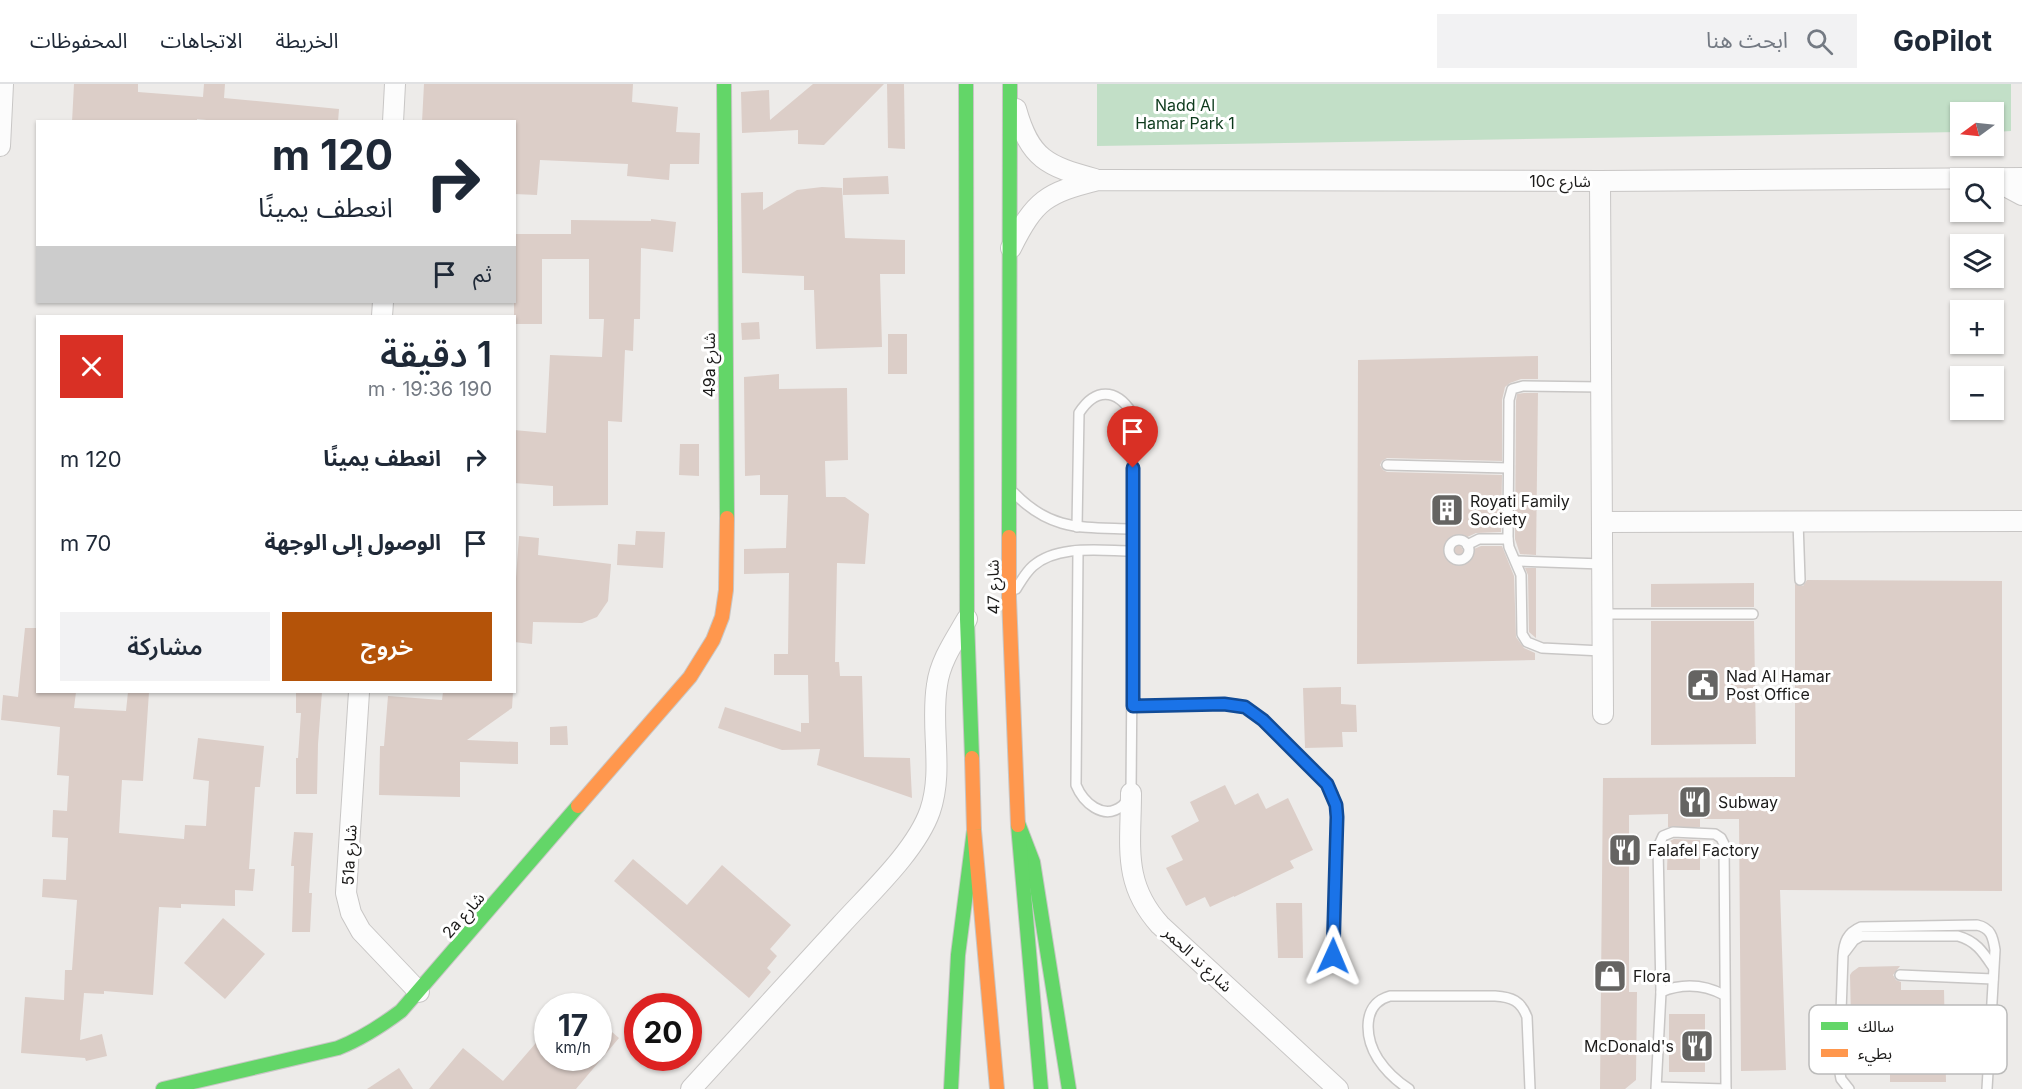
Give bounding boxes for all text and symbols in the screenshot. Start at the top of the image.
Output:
search box [1437,14,1857,68]
text: GoPilot [1893,24,1992,58]
icon: search [1803,25,1836,58]
text: ابحث هنا [1706,27,1788,53]
text: المحفوظات [30,28,127,53]
text: الاتجاهات [160,28,242,53]
text: الخريطة [275,28,338,53]
park label: Nadd Al Hamar Park 1 [1135,95,1235,133]
north arrow [1950,102,2004,156]
map controls [1950,102,2004,420]
text: 120 m [272,129,393,180]
icon: right [414,144,492,222]
button: search [1950,168,2004,222]
street label: 10c شارع [1529,171,1591,194]
text: انعطف يمينًا [258,191,393,224]
button: layers [1950,234,2004,288]
icon: arrive [428,258,461,291]
text: ثم [473,261,492,287]
button: + [1950,300,2004,354]
text: 1 دقيقة [380,332,492,376]
street label: 49a شارع [699,333,722,397]
button: close [60,335,123,398]
button: − [1950,366,2004,420]
text: 190 m · 19:36 [368,377,492,401]
pin [1107,406,1158,468]
icon: arrive [1116,415,1149,448]
icon: right [459,443,492,476]
text: انعطف يمينًا [323,445,441,471]
text: 120 m [60,446,122,472]
place label: Royati Family Society [1470,491,1570,529]
building icon: Royati Family Society [1429,492,1465,528]
icon: arrive [459,527,492,560]
text: الوصول إلى الوجهة [264,529,441,555]
text: 70 m [60,530,111,556]
street label: شارع 47 [983,559,1006,615]
button: مشاركة [60,612,270,681]
button: خروج [282,612,492,681]
place label: Nad Al Hamar Post Office [1726,666,1831,704]
public building icon: Nad Al Hamar Post Office [1685,667,1721,703]
restaurant icon: Subway [1677,784,1713,820]
place label: Subway [1718,792,1778,812]
street label: 51a شارع [337,824,364,886]
restaurant icon: Falafel Factory [1607,832,1643,868]
place label: Falafel Factory [1648,840,1759,860]
street label: 2a شارع [438,888,491,944]
street label: شارع ند الحمر [1157,921,1237,998]
position arrow [1301,924,1365,988]
shop icon: Flora [1592,958,1628,994]
place label: Flora [1633,966,1671,986]
speed limit sign: 20 [624,993,702,1071]
legend [1809,1005,2007,1074]
text: 17 [558,1007,588,1043]
text: سالك [1858,1016,1894,1036]
restaurant icon: McDonald's [1679,1028,1715,1064]
place label: McDonald's [1584,1036,1674,1056]
text: km/h [555,1038,591,1057]
text: بطيء [1858,1043,1892,1066]

